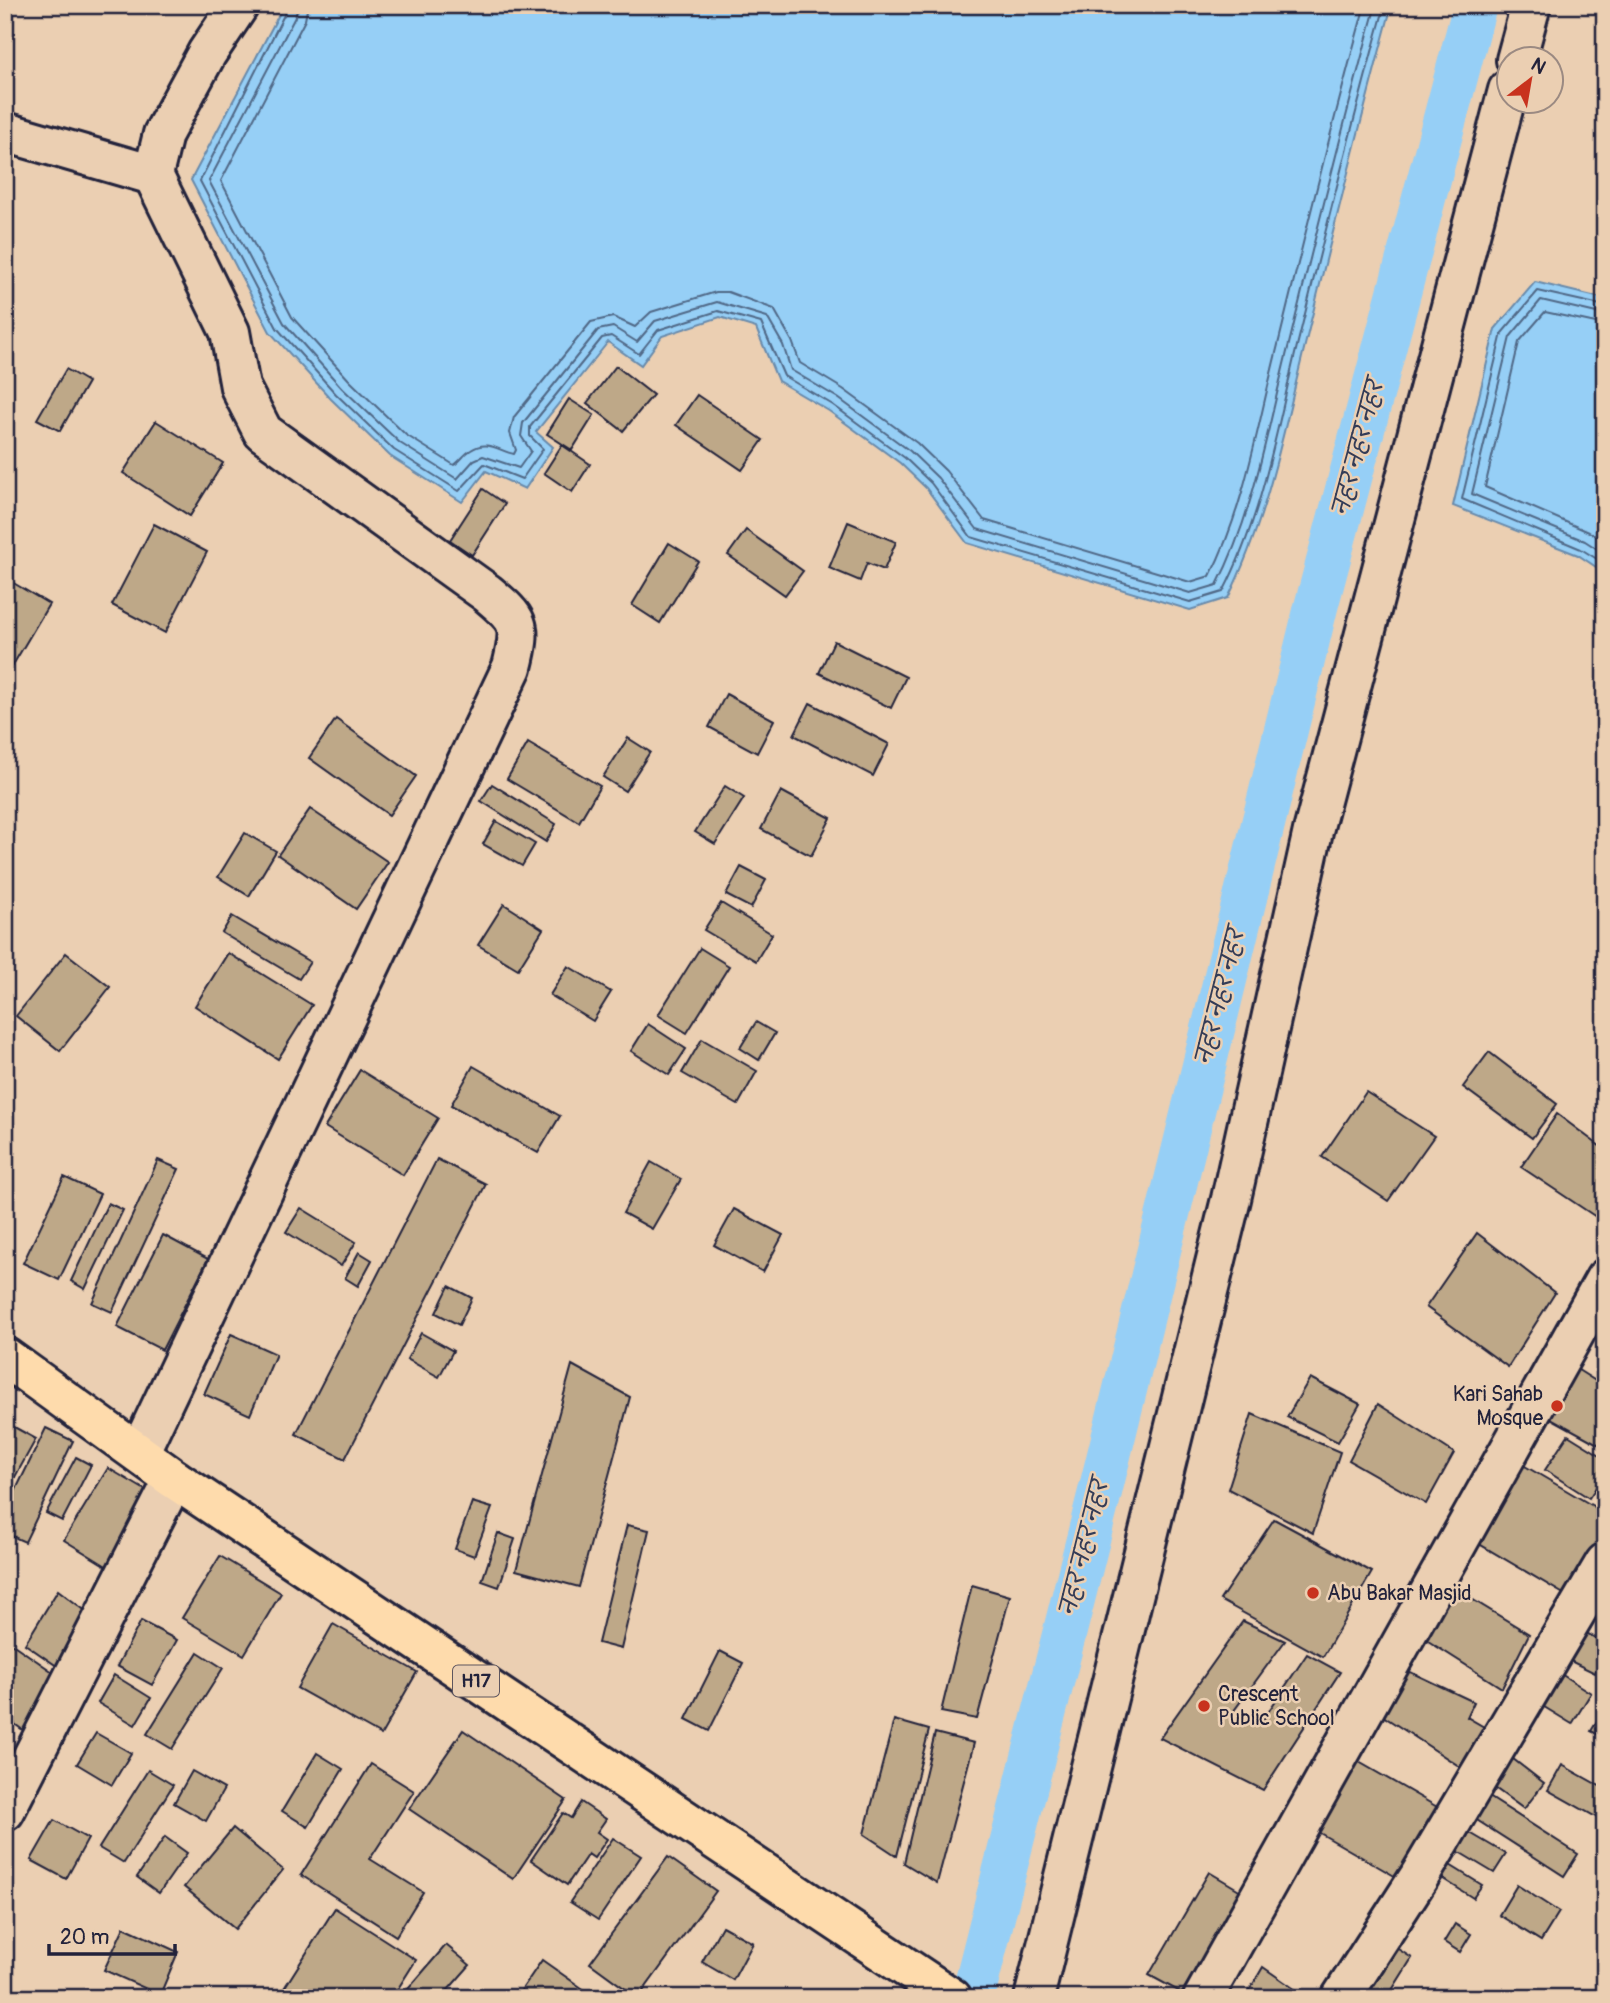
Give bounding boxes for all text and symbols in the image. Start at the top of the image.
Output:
north arrow [1494,46,1564,116]
text: N [1527,53,1550,80]
water label: नहर नहर नहर [1326,372,1391,519]
water label: नहर नहर नहर [1189,921,1252,1068]
place label: Kari Sahab Mosque [1453,1381,1544,1432]
marker: Kari Sahab Mosque [1549,1398,1565,1414]
water label: नहर नहर नहर [1053,1472,1116,1619]
place label: Abu Bakar Masjid [1327,1580,1471,1607]
marker: Abu Bakar Masjid [1305,1585,1321,1601]
road number: H17 [453,1666,499,1696]
place label: Crescent Public School [1218,1681,1335,1732]
marker: Crescent Public School [1196,1698,1212,1714]
scale bar [49,1912,175,1956]
text: 20 m [60,1924,109,1951]

